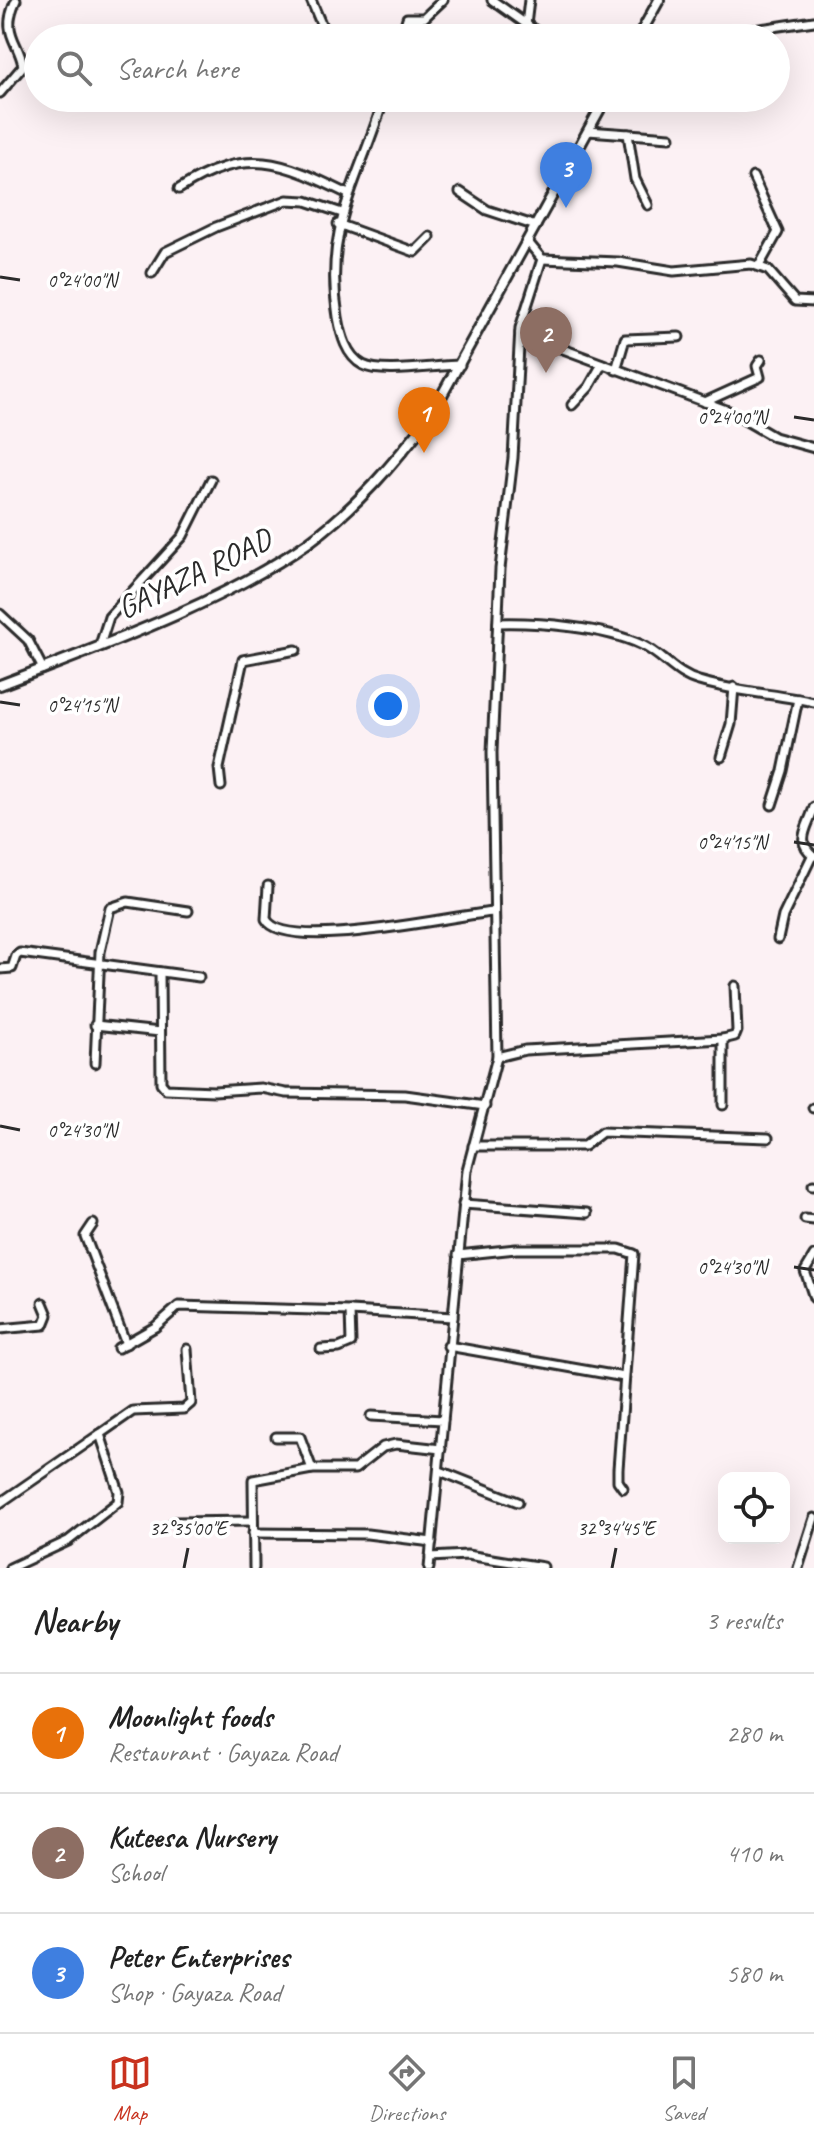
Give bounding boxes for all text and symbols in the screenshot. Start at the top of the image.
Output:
search box [24,24,790,112]
icon: search [52,46,96,90]
text: Search here [116,49,238,87]
pin: 3 [540,142,592,208]
text: 0°24'00"N [47,268,120,293]
pin: 2 [520,307,572,373]
pin: 1 [398,387,450,453]
text: 0°24'00"N [697,405,770,430]
street label: GAYAZA ROAD [111,517,280,628]
your location [368,686,408,726]
text: 0°24'15"N [47,693,120,718]
text: 0°24'15"N [697,830,770,855]
text: 0°24'30"N [47,1118,120,1143]
text: 0°24'30"N [697,1255,770,1280]
map controls [718,1472,790,1544]
button: locate [718,1472,790,1544]
text: 32°35'00"E [149,1516,229,1541]
text: 32°34'45"E [577,1516,657,1541]
text: Nearby [32,1599,118,1642]
text: 3 results [706,1604,782,1637]
text: Moonlight foods [108,1698,272,1736]
text: 1 [52,1717,64,1750]
text: 280 m [726,1717,782,1750]
text: Restaurant · Gayaza Road [108,1736,338,1769]
text: Kuteesa Nursery [108,1818,276,1856]
text: 2 [52,1837,64,1870]
text: 410 m [726,1837,782,1870]
text: School [108,1856,164,1889]
text: Peter Enterprises [108,1938,289,1976]
text: 3 [52,1957,64,1990]
text: 580 m [726,1957,782,1990]
text: Shop · Gayaza Road [108,1976,281,2009]
tab: Map [108,2051,152,2127]
tab: Directions [369,2051,445,2127]
tab: Saved [662,2051,706,2127]

